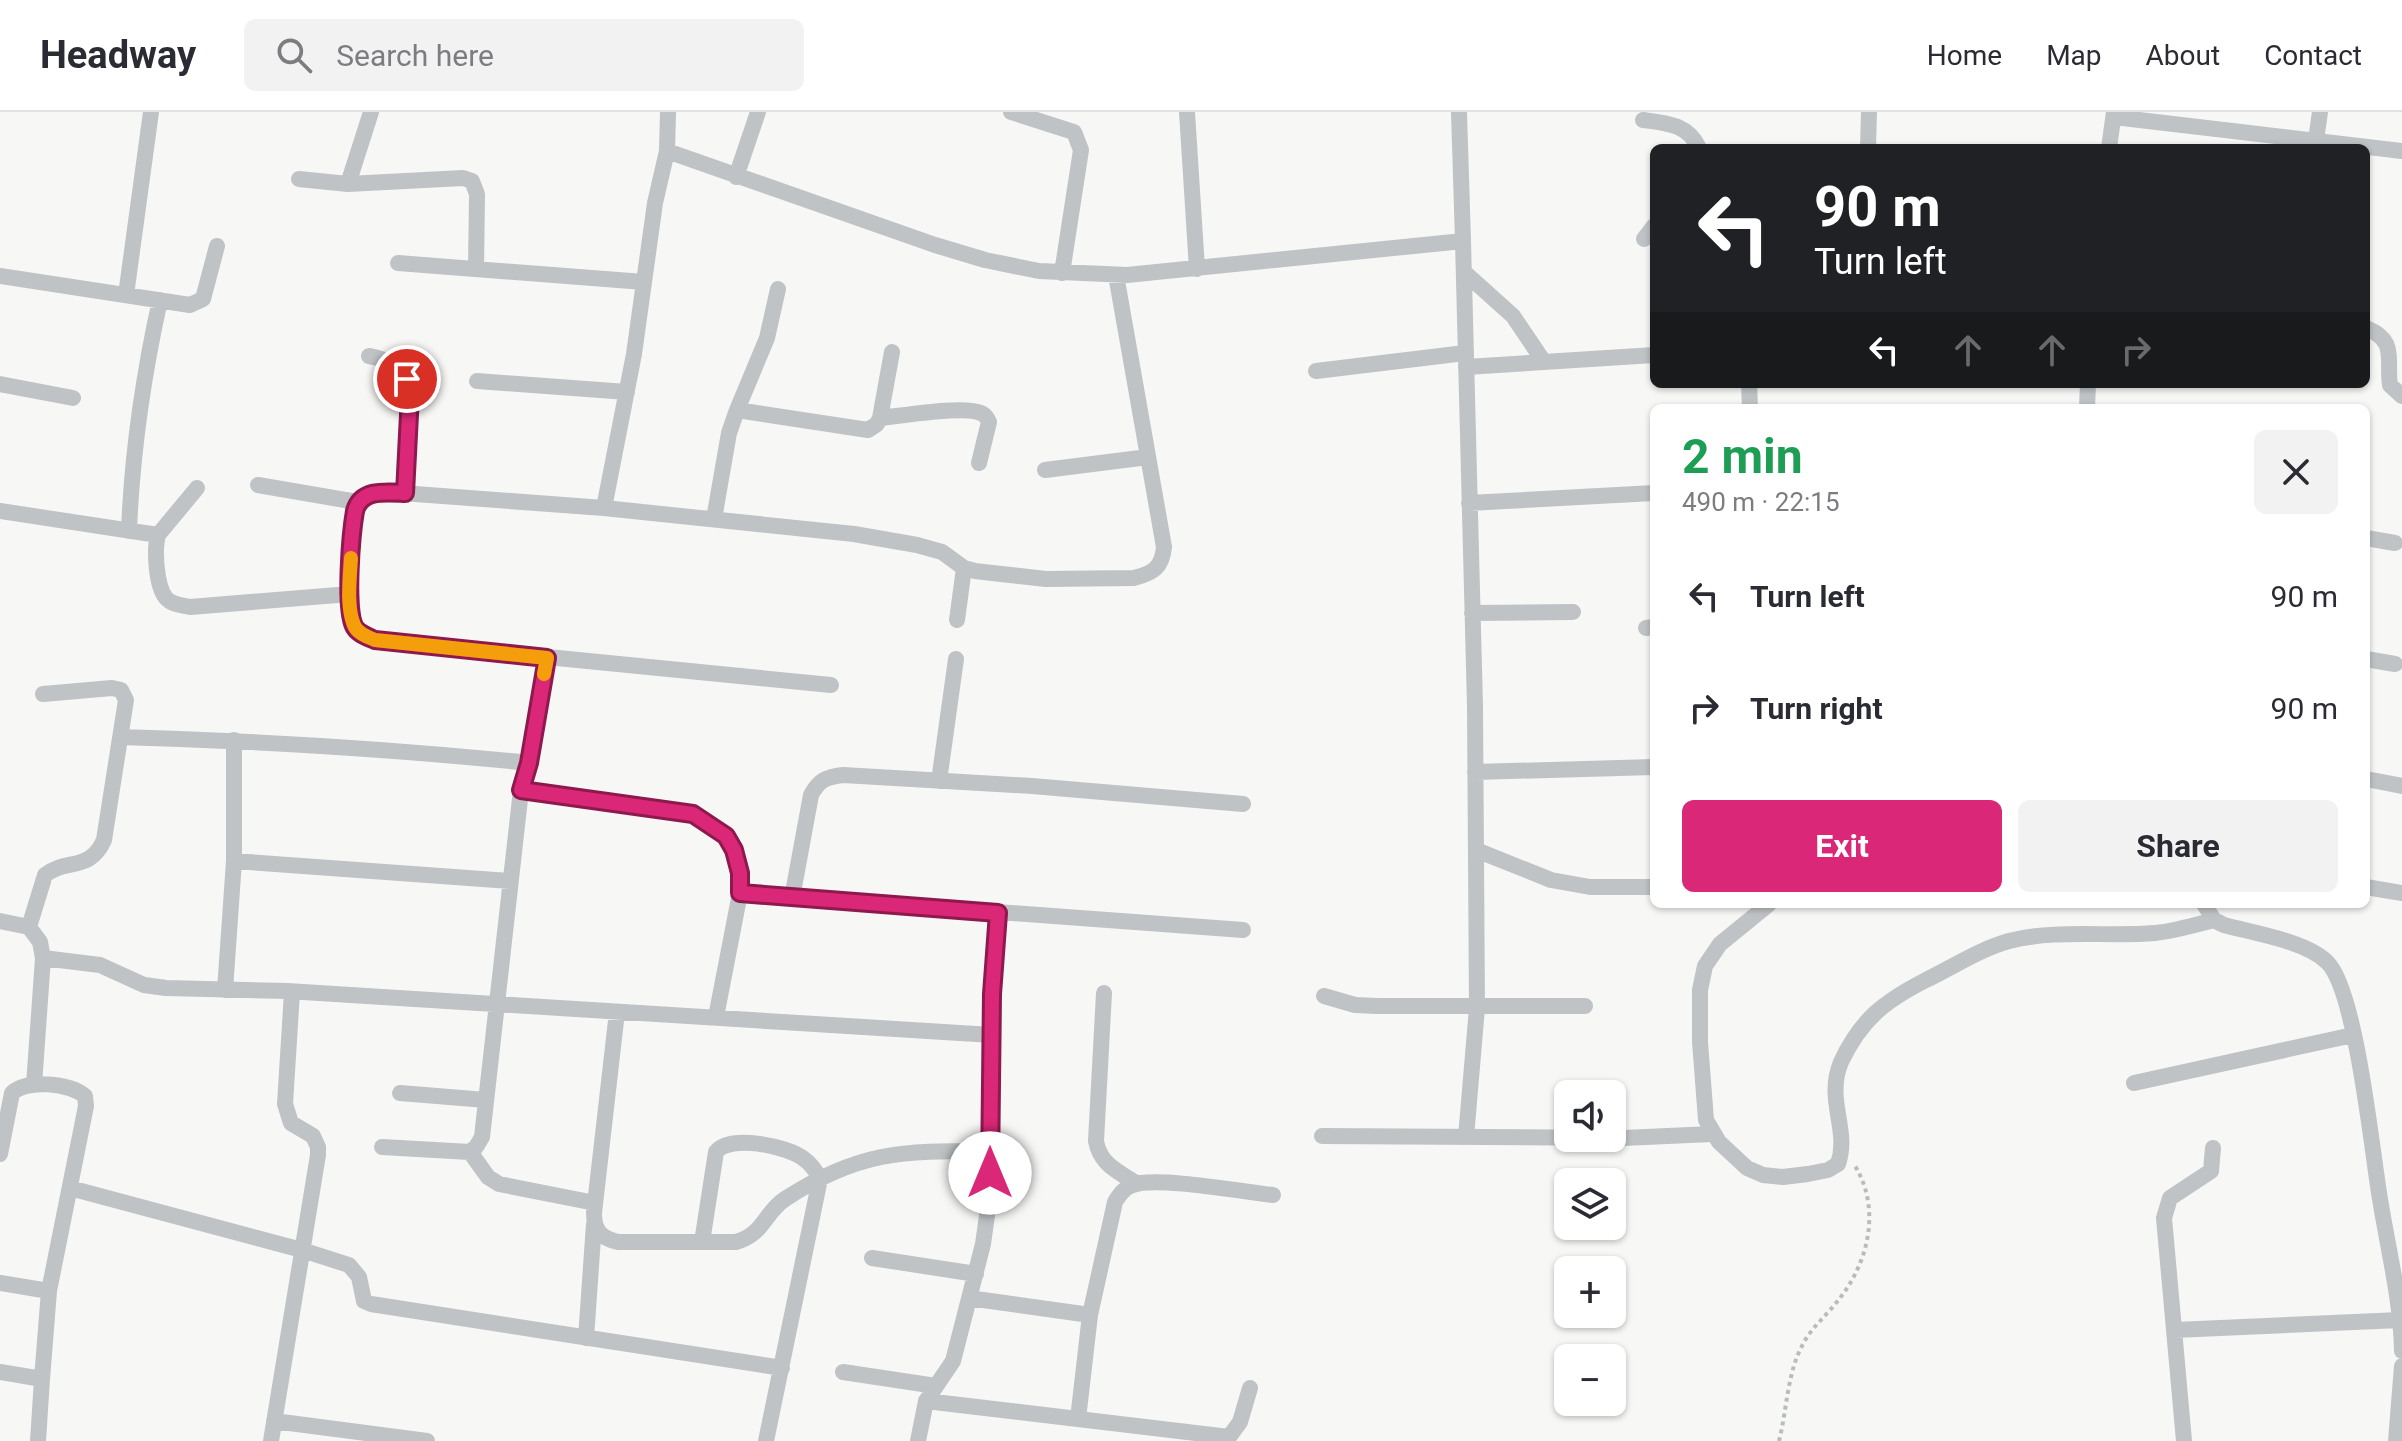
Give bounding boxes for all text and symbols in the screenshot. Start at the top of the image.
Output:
search box [244,19,804,91]
text: Headway [40,33,196,77]
icon: search [272,33,316,77]
text: Search here [336,38,494,73]
text: Home [1927,39,2002,72]
text: Map [2046,39,2102,72]
text: About [2146,39,2220,72]
text: Contact [2264,39,2362,72]
text: 90 m [1814,174,1941,240]
icon: left [1682,176,1786,280]
text: Turn left [1814,241,1947,283]
icon: left [1862,328,1906,372]
icon: ahead [1946,328,1990,372]
icon: ahead [2030,328,2074,372]
icon: right [2114,328,2158,372]
pin [373,345,441,413]
icon: arrive [385,357,429,401]
text: 2 min [1682,428,1803,485]
button: close [2254,430,2338,514]
text: 490 m · 22:15 [1682,487,1840,517]
icon: left [1682,574,1726,618]
text: Turn left [1750,579,1865,614]
text: 90 m [2271,579,2338,614]
icon: right [1682,686,1726,730]
text: Turn right [1750,691,1883,726]
text: 90 m [2271,691,2338,726]
button: Exit [1682,800,2002,892]
button: Share [2018,800,2338,892]
map controls [1554,1080,1626,1416]
button: sound [1554,1080,1626,1152]
position arrow [948,1131,1032,1215]
button: layers [1554,1168,1626,1240]
button: + [1554,1256,1626,1328]
button: − [1554,1344,1626,1416]

